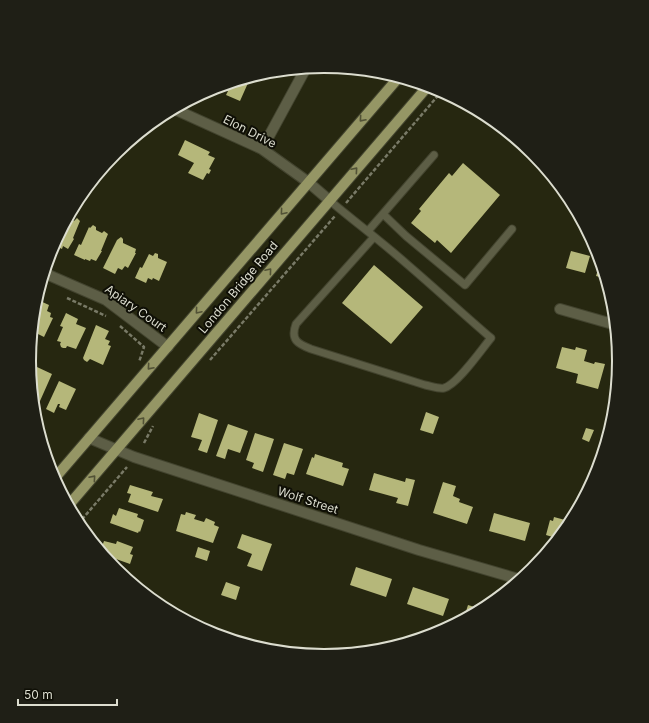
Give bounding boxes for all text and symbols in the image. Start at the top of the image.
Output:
street label: Elon Drive [221,111,279,151]
one-way arrow [360,115,367,122]
one-way arrow [350,168,357,175]
one-way arrow [280,207,287,214]
street label: London Bridge Road [195,238,281,336]
one-way arrow [264,269,271,276]
street label: Apiary Court [102,281,170,335]
one-way arrow [196,306,203,313]
one-way arrow [147,363,154,370]
one-way arrow [137,418,144,425]
one-way arrow [88,475,95,482]
street label: Wolf Street [276,483,340,517]
scale bar [18,681,117,707]
text: 50 m [24,687,53,702]

